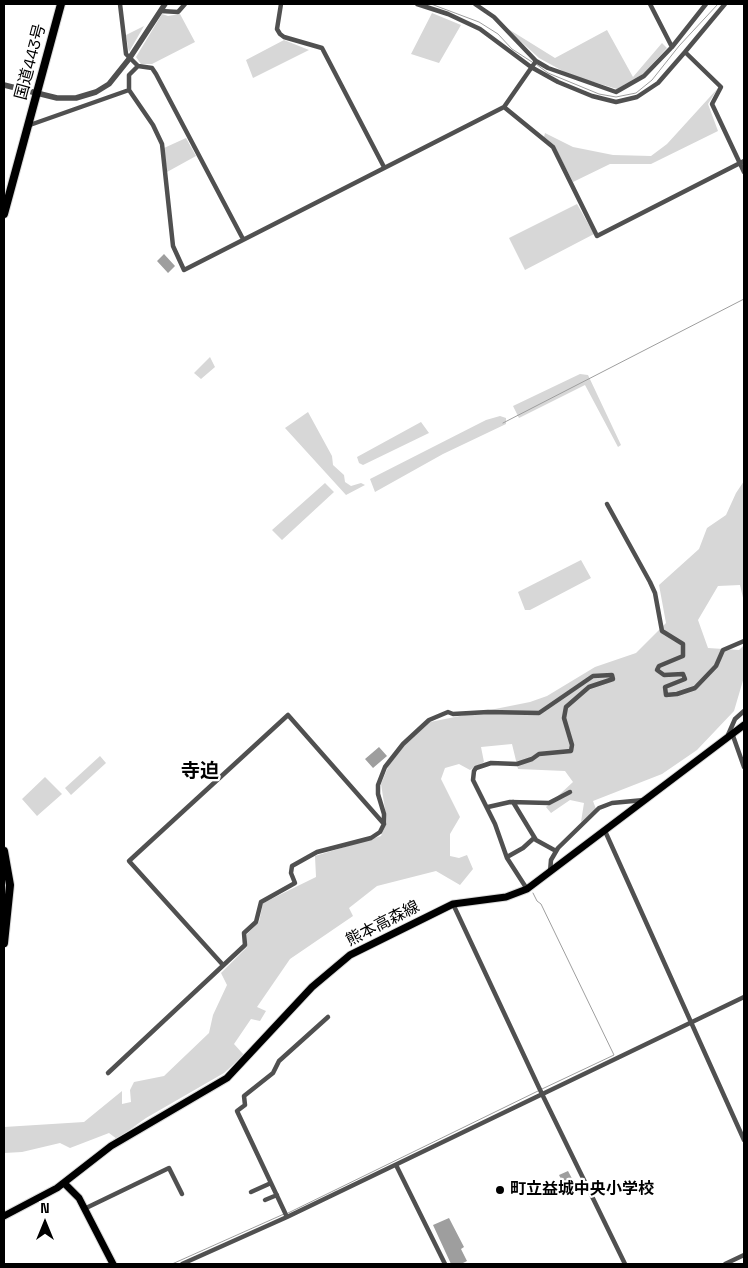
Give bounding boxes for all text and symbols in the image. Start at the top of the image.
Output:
street label: 国道443号 [12,22,50,102]
district label: 寺迫 [181,761,219,783]
street label: 熊本高森線 [343,897,423,951]
place label: 町立益城中央小学校 [510,1180,654,1200]
marker: 町立益城中央小学校 [494,1184,506,1196]
north arrow [20,1198,70,1248]
text: N [40,1199,50,1217]

